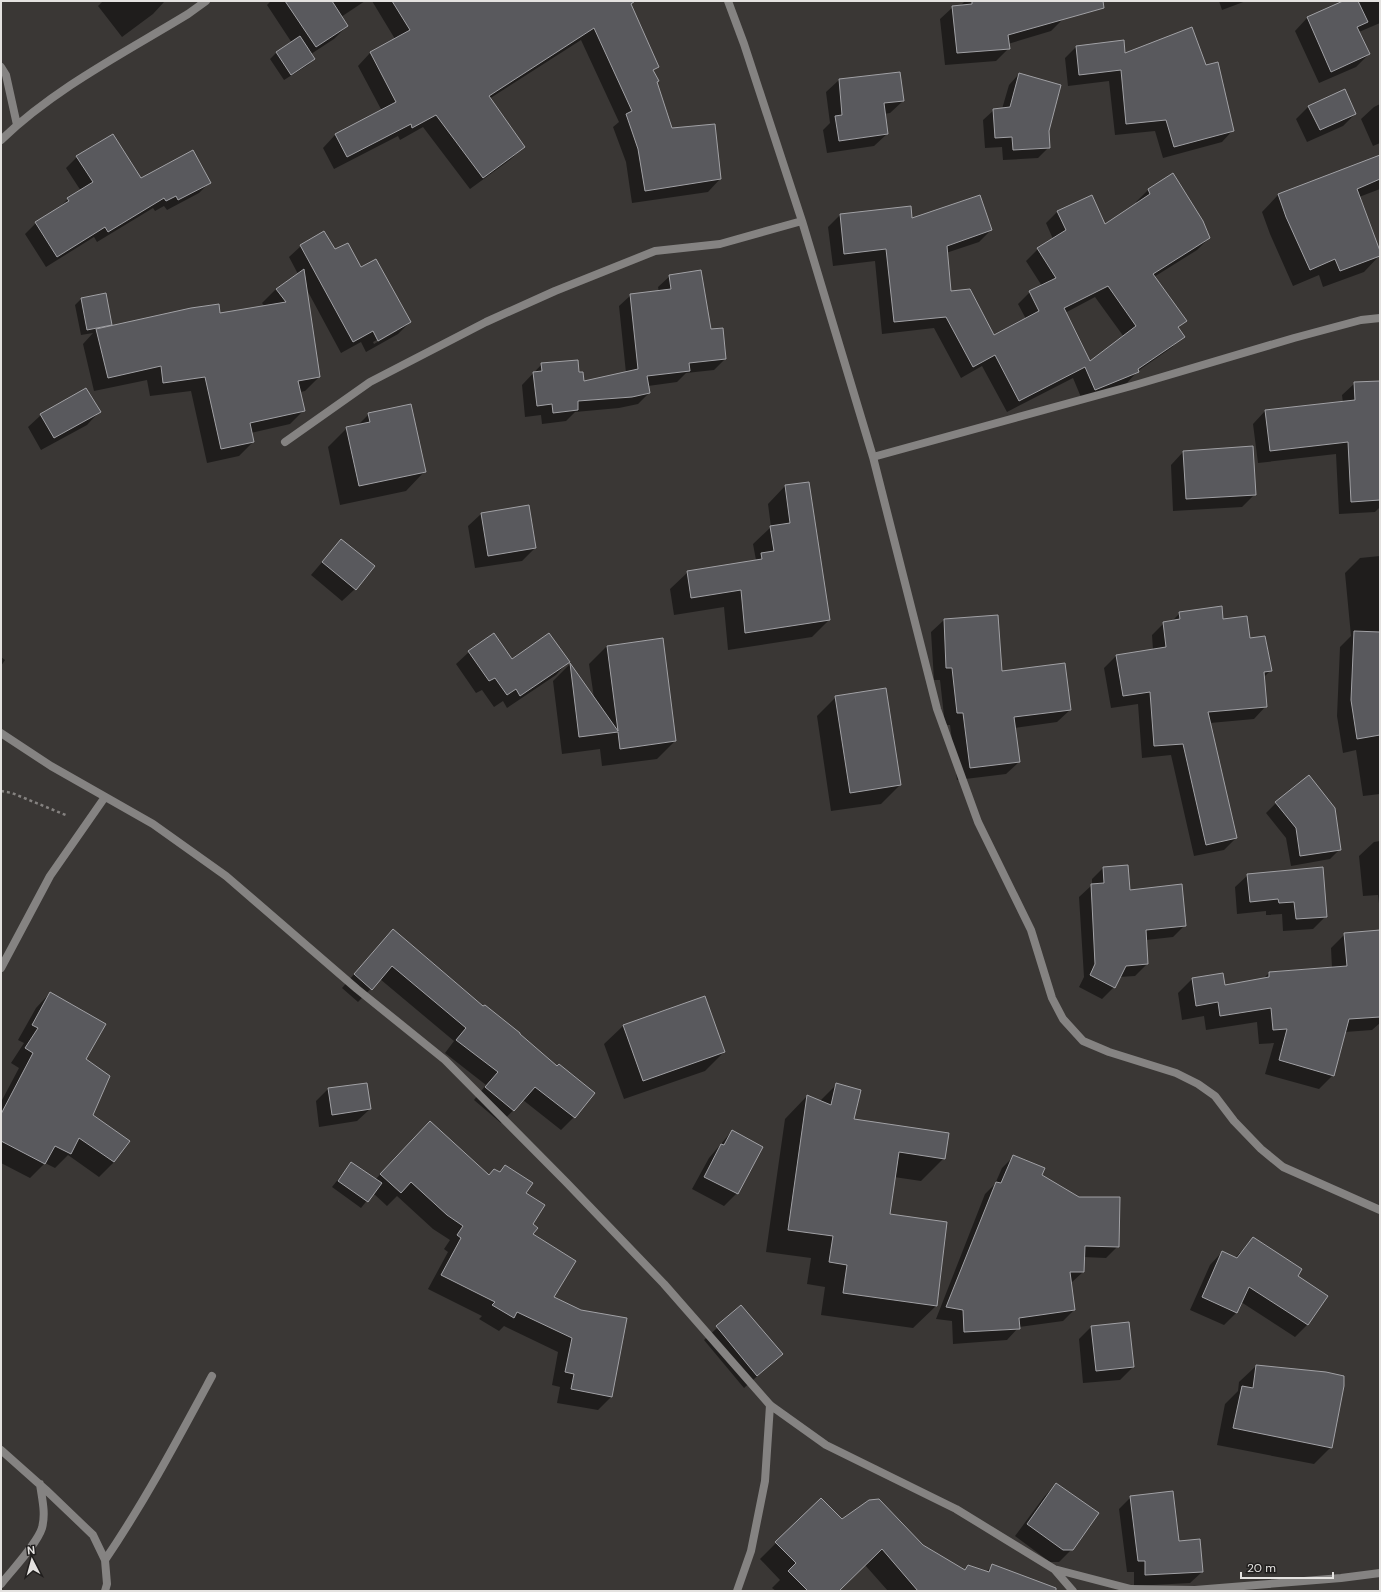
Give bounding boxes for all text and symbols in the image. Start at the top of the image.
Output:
north arrow [12,1540,52,1580]
text: N [26,1543,36,1557]
scale bar [1241,1554,1333,1580]
text: 20 m [1247,1560,1276,1576]

